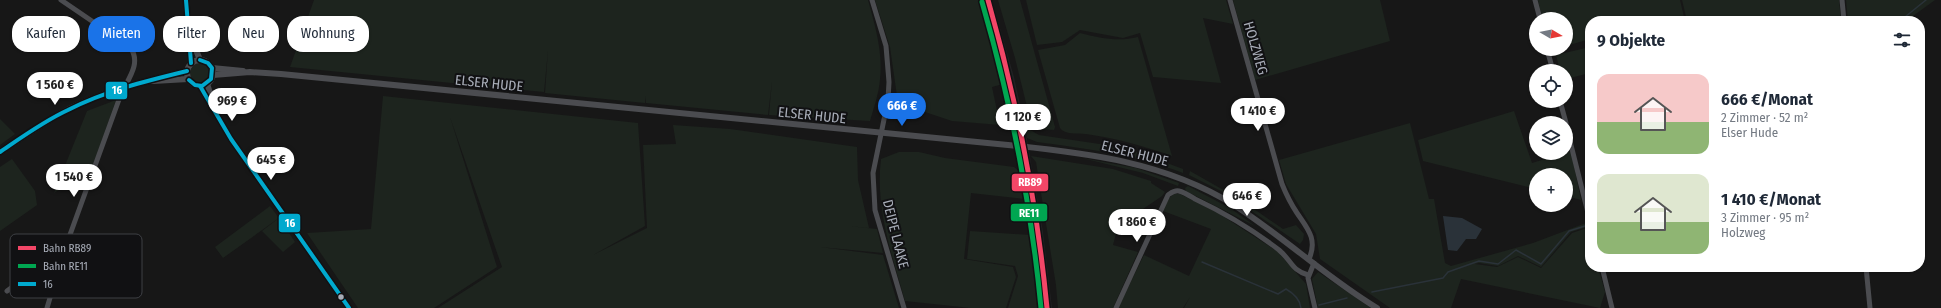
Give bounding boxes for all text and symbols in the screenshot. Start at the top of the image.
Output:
north arrow [1529,12,1573,56]
map controls [1529,12,1573,212]
chip: Kaufen [12,16,80,52]
chip: Mieten [88,16,155,52]
chip: Filter [163,16,220,52]
chip: Neu [228,16,279,52]
chip: Wohnung [287,16,369,52]
street label: HOLZWEG [1240,19,1271,77]
icon: filters [1891,29,1913,51]
text: 9 Objekte [1597,30,1665,51]
button: locate [1529,64,1573,108]
street label: ELSER HUDE [454,71,524,96]
pin: 1 560 € [18,72,92,106]
text: 1 560 € [36,77,74,92]
line badge: 16 [105,81,128,100]
text: 16 [112,84,122,97]
pin: 969 € [204,88,260,122]
text: 666 €/Monat [1721,89,1813,110]
icon: home [1629,90,1677,138]
text: 969 € [217,93,247,108]
pin: 666 € [874,93,930,127]
text: 666 € [887,98,917,113]
pin: 1 410 € [1221,98,1295,132]
street label: ELSER HUDE [777,103,847,128]
text: 1 410 € [1240,103,1276,118]
pin: 1 120 € [986,104,1060,138]
text: 1 120 € [1005,109,1041,124]
text: 2 Zimmer · 52 m² [1721,110,1808,125]
button: layers [1529,116,1573,160]
text: Elser Hude [1721,125,1778,140]
street label: ELSER HUDE [1100,137,1171,170]
pin: 645 € [243,147,299,181]
text: 645 € [256,152,286,167]
pin: 1 540 € [37,164,111,198]
button: + [1529,168,1573,212]
text: 1 540 € [55,169,93,184]
line badge: RB89 [1011,173,1049,192]
text: RB89 [1018,176,1042,189]
pin: 646 € [1219,183,1275,217]
text: 646 € [1232,188,1262,203]
text: 1 410 €/Monat [1721,189,1821,210]
icon: home [1629,190,1677,238]
street label: DEIPE LAAKE [879,198,912,271]
line badge: RE11 [1010,203,1048,222]
text: RE11 [1019,207,1039,220]
pin: 1 860 € [1100,209,1174,243]
text: 3 Zimmer · 95 m² [1721,210,1809,225]
line badge: 16 [278,213,301,233]
text: 1 860 € [1118,214,1156,229]
text: 16 [285,217,295,230]
text: Holzweg [1721,225,1765,240]
legend [10,234,142,298]
text: Bahn RB89 [43,242,91,255]
text: Bahn RE11 [43,260,88,273]
text: 16 [43,278,53,291]
unlabelled marker [336,292,346,302]

